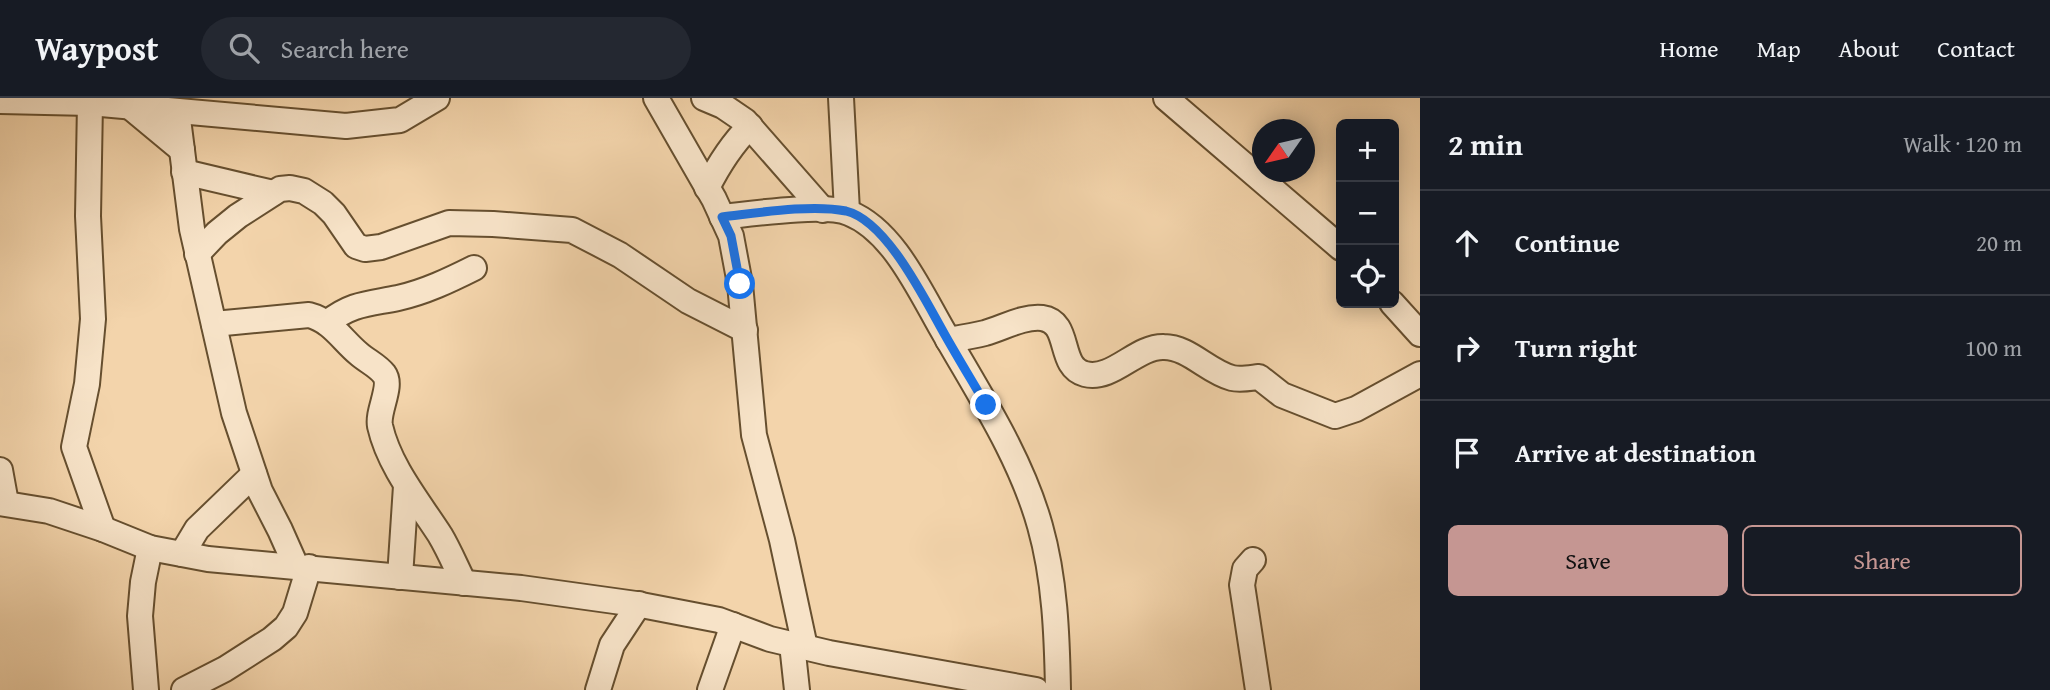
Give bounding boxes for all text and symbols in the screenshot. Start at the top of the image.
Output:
search box [201,17,691,80]
text: Waypost [35,24,159,72]
icon: search [225,29,263,67]
text: Search here [281,29,409,68]
text: Home [1660,31,1719,66]
text: Map [1757,31,1801,66]
text: About [1839,31,1899,66]
text: Contact [1937,31,2015,66]
north arrow [1252,119,1315,182]
map controls [1336,119,1399,308]
button: + [1336,119,1399,182]
text: 2 min [1448,122,1523,166]
text: Walk · 120 m [1903,127,2022,160]
button: − [1336,182,1399,245]
text: Continue [1515,223,1620,262]
icon: ahead [1448,224,1486,262]
text: 20 m [1976,226,2022,259]
button: locate [1336,245,1399,308]
route start [724,268,755,299]
text: Turn right [1515,328,1637,367]
icon: right [1448,329,1486,367]
text: 100 m [1965,331,2022,364]
route end [970,389,1001,420]
text: Arrive at destination [1515,433,1756,472]
icon: arrive [1448,434,1486,472]
button: Save [1448,525,1728,596]
button: Share [1742,525,2022,596]

